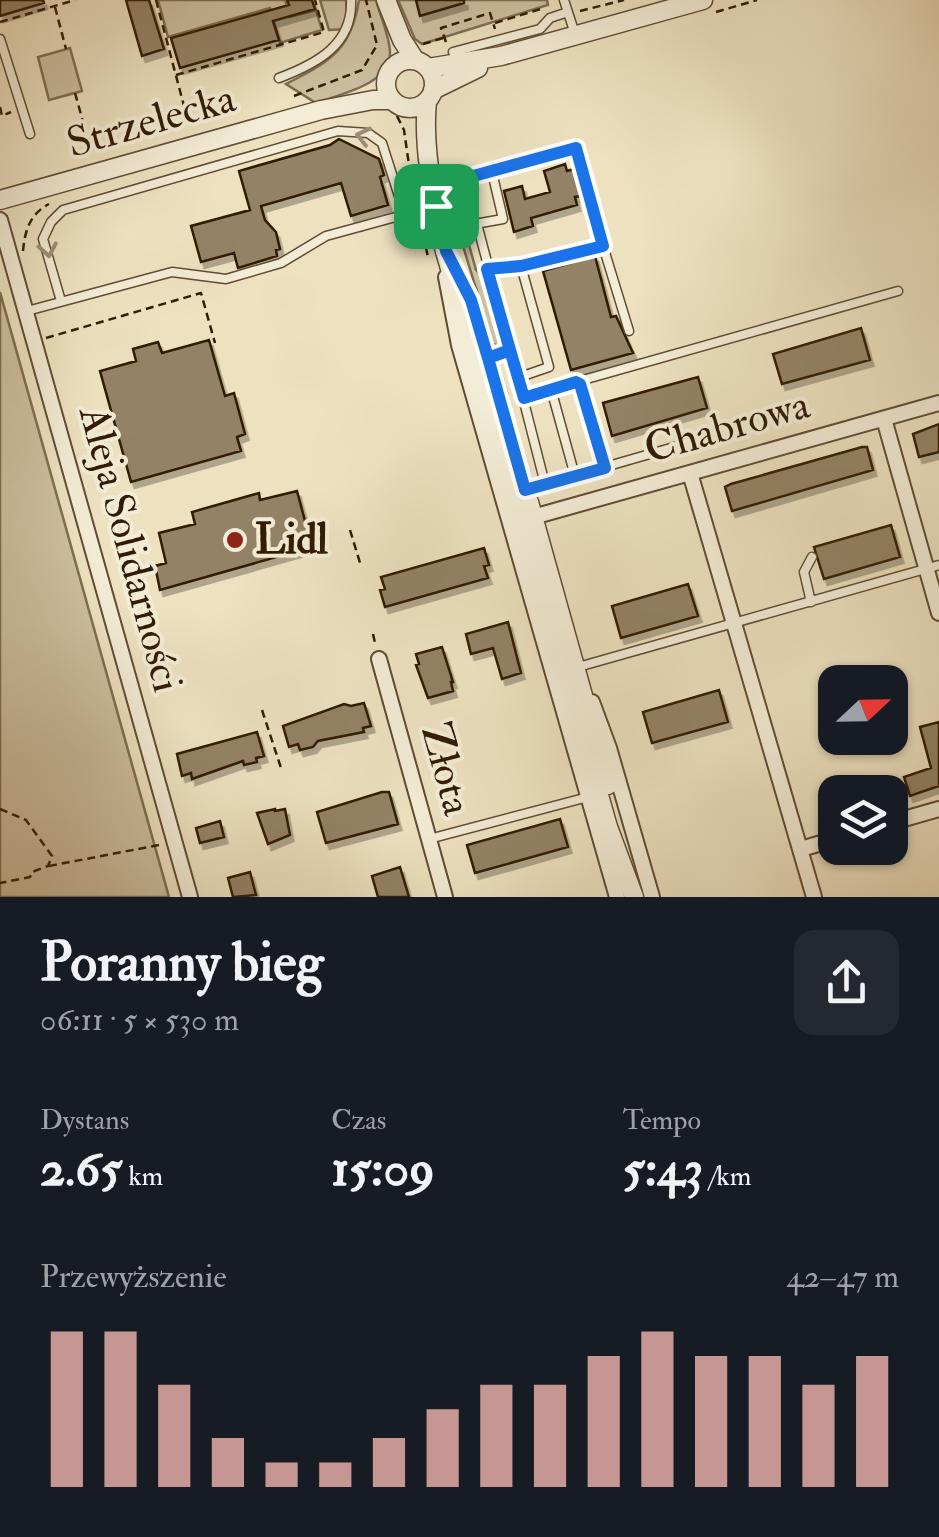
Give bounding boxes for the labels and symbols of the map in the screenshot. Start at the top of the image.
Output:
street label: Strzelecka [61,72,242,170]
one-way arrow [355,126,372,147]
pin [394,164,479,249]
one-way arrow [36,242,58,259]
street label: Chabrowa [639,379,816,475]
street label: Aleja Solidarności [67,399,193,698]
place label: Lidl [255,514,328,566]
marker: Lidl [224,529,246,551]
north arrow [818,665,908,755]
street label: Złota [409,717,483,821]

